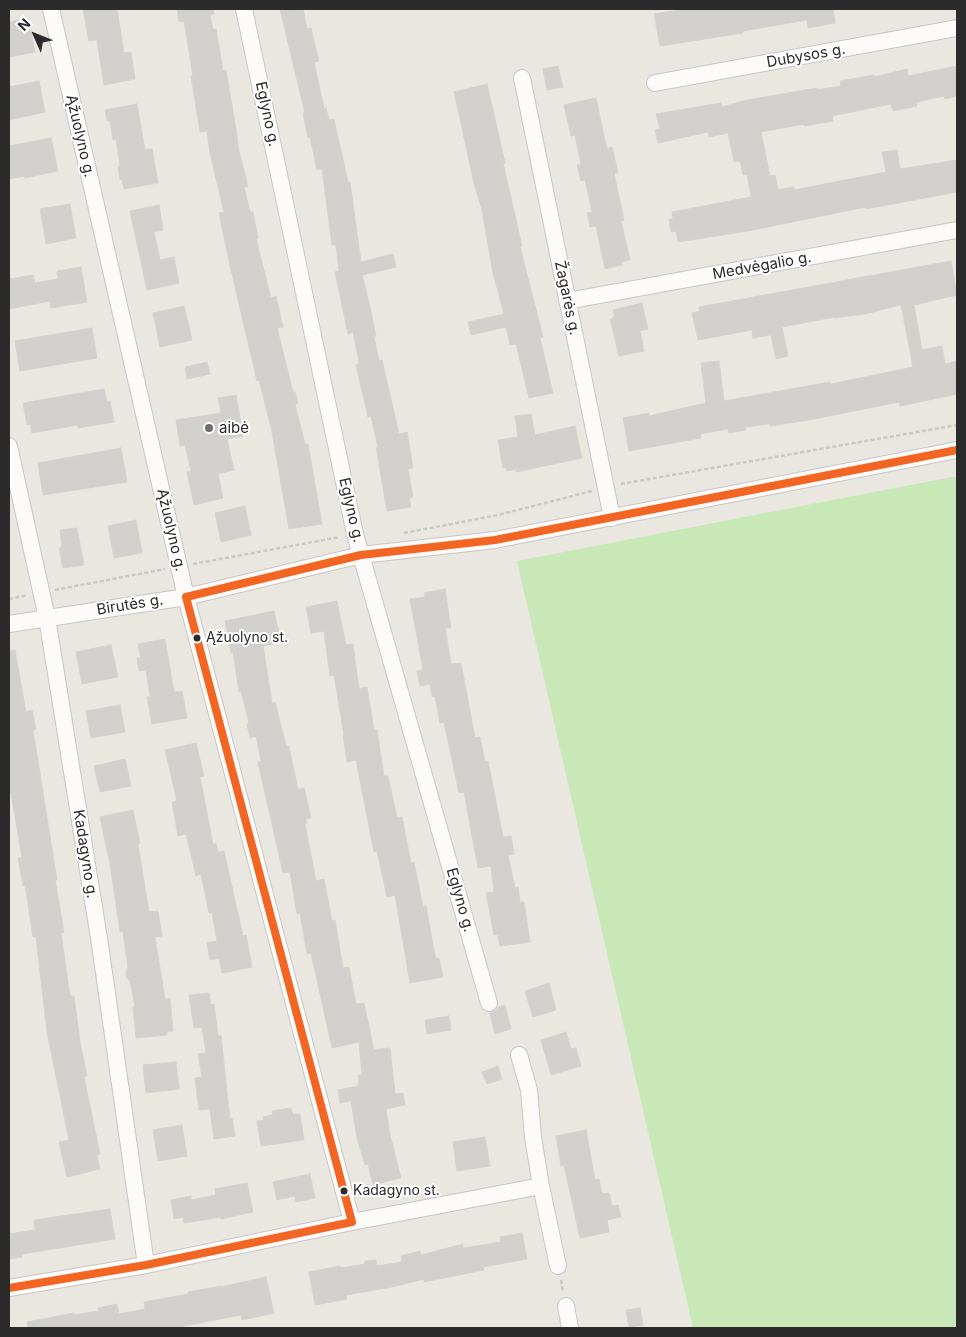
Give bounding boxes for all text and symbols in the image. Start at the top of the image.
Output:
north arrow [10,10,60,60]
text: N [14,14,34,34]
street label: Dubysos g. [765,40,847,72]
street label: Eglyno g. [251,80,283,148]
street label: Ąžuolyno g. [62,93,98,179]
street label: Medvėgalio g. [711,248,813,284]
street label: Žagarės g. [550,259,584,337]
place label: aibė [219,419,249,437]
marker: aibė [203,422,215,434]
street label: Eglyno g. [335,476,367,544]
street label: Ąžuolyno g. [153,487,189,573]
street label: Birutės g. [95,591,165,619]
place label: Ąžuolyno st. [206,630,288,646]
marker: Ąžuolyno st. [192,633,202,643]
street label: Kadagyno g. [69,808,101,900]
street label: Eglyno g. [442,866,478,934]
place label: Kadagyno st. [353,1183,440,1199]
marker: Kadagyno st. [339,1186,349,1196]

